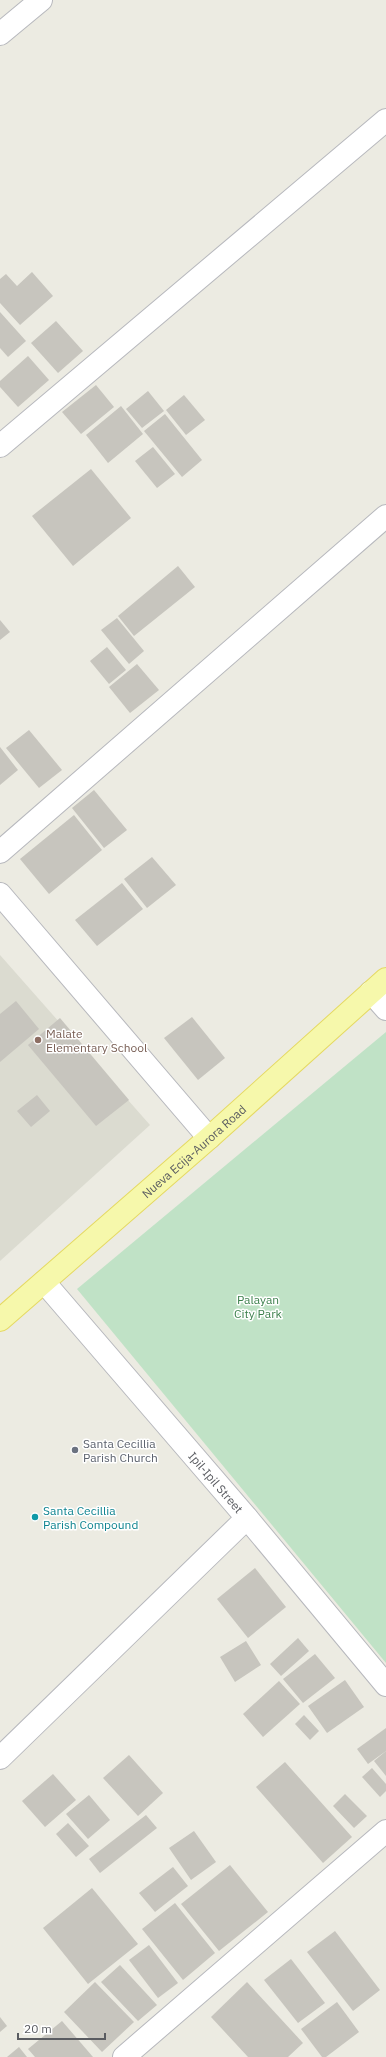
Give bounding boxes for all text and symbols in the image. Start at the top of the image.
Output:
place label: Malate Elementary School [46,1026,147,1055]
marker: Malate Elementary School [33,1035,43,1045]
street label: Nueva Ecija-Aurora Road [138,1101,249,1201]
park label: Palayan City Park [234,1292,283,1321]
place label: Santa Cecillia Parish Church [83,1436,158,1465]
marker: Santa Cecillia Parish Church [70,1445,80,1455]
street label: Ipil-Ipil Street [186,1448,247,1516]
place label: Santa Cecillia Parish Compound [43,1503,138,1532]
marker: Santa Cecillia Parish Compound [30,1512,40,1522]
scale bar [18,2015,105,2041]
text: 20 m [24,2021,52,2036]

